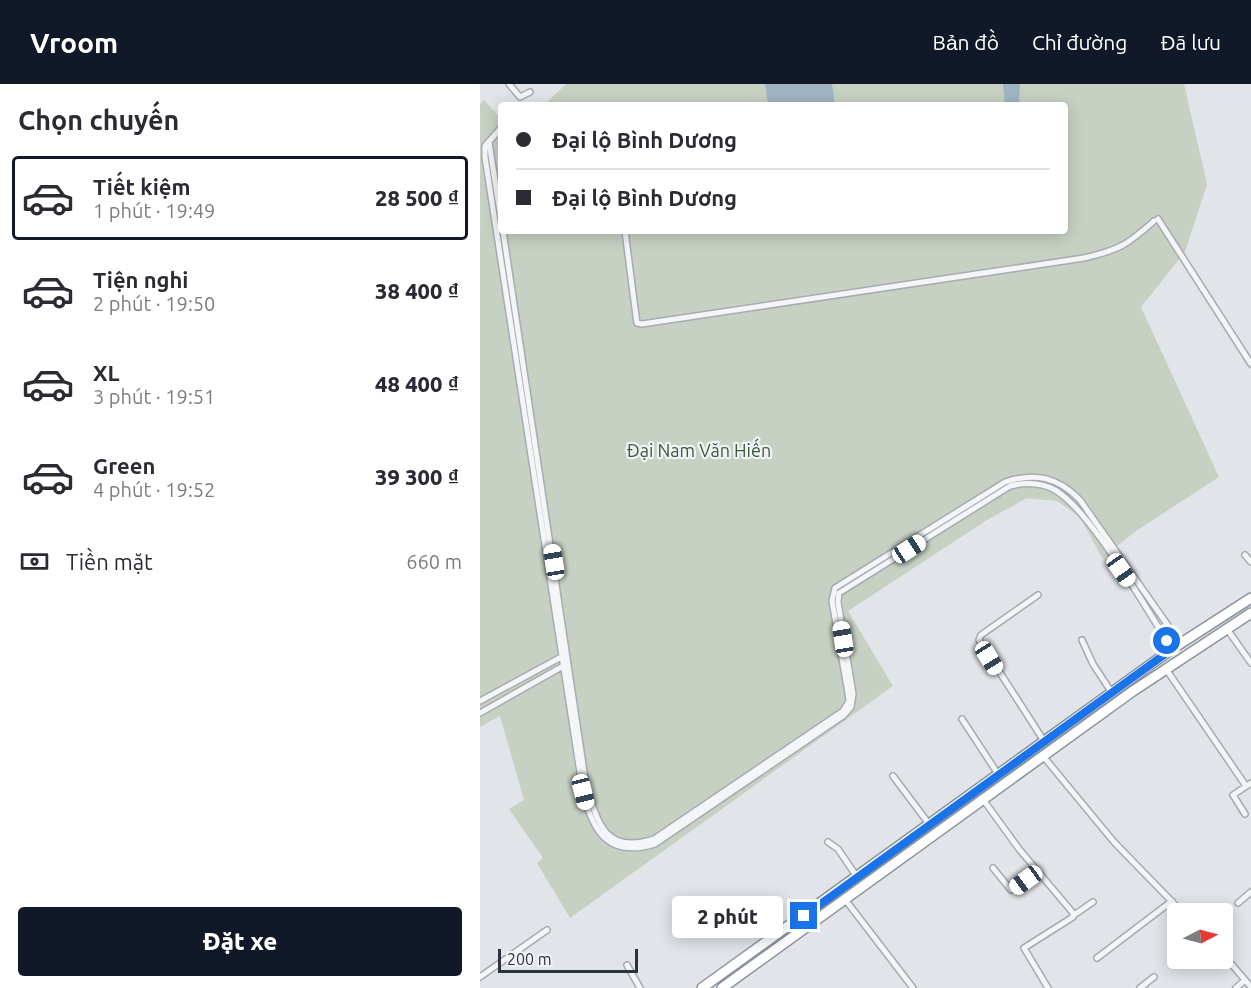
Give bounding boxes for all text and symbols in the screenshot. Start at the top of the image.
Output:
text: Vroom [30,27,118,58]
text: Bản đồ [933,30,999,54]
text: Chỉ đường [1032,30,1127,54]
text: Đã lưu [1160,30,1221,54]
text: Chọn chuyến [18,105,179,135]
text: Đại lộ Bình Dương [552,127,737,152]
icon: car [21,171,75,225]
text: Tiết kiệm [93,174,190,199]
text: 28 500 ₫ [375,185,459,210]
text: Đại lộ Bình Dương [552,185,737,210]
text: 1 phút · 19:49 [93,199,215,222]
icon: car [21,264,75,318]
text: Tiện nghi [93,267,189,292]
text: 38 400 ₫ [375,278,459,303]
text: 2 phút · 19:50 [93,292,215,315]
icon: car [21,357,75,411]
text: XL [93,360,120,385]
text: 48 400 ₫ [375,371,459,396]
text: 3 phút · 19:51 [93,385,215,408]
park label: Đại Nam Văn Hiến [627,438,771,460]
icon: car [21,450,75,504]
text: Green [93,453,155,478]
text: 39 300 ₫ [375,464,459,489]
text: 4 phút · 19:52 [93,478,215,501]
car [889,532,929,566]
car [542,543,566,581]
icon: cash [18,545,51,578]
text: Tiền mặt [66,549,153,574]
text: 660 m [406,550,462,573]
car [1103,550,1139,590]
car [831,620,855,658]
route start [1153,627,1180,654]
car [972,638,1006,678]
car [570,772,596,812]
car [1006,862,1046,898]
callout: 2 phút [672,895,783,937]
route end [790,902,817,929]
north arrow [1167,903,1233,969]
map controls [1167,903,1233,969]
text: 2 phút [697,905,758,928]
button: Đặt xe [18,907,462,976]
scale bar [498,946,638,974]
text: 200 m [507,950,552,968]

